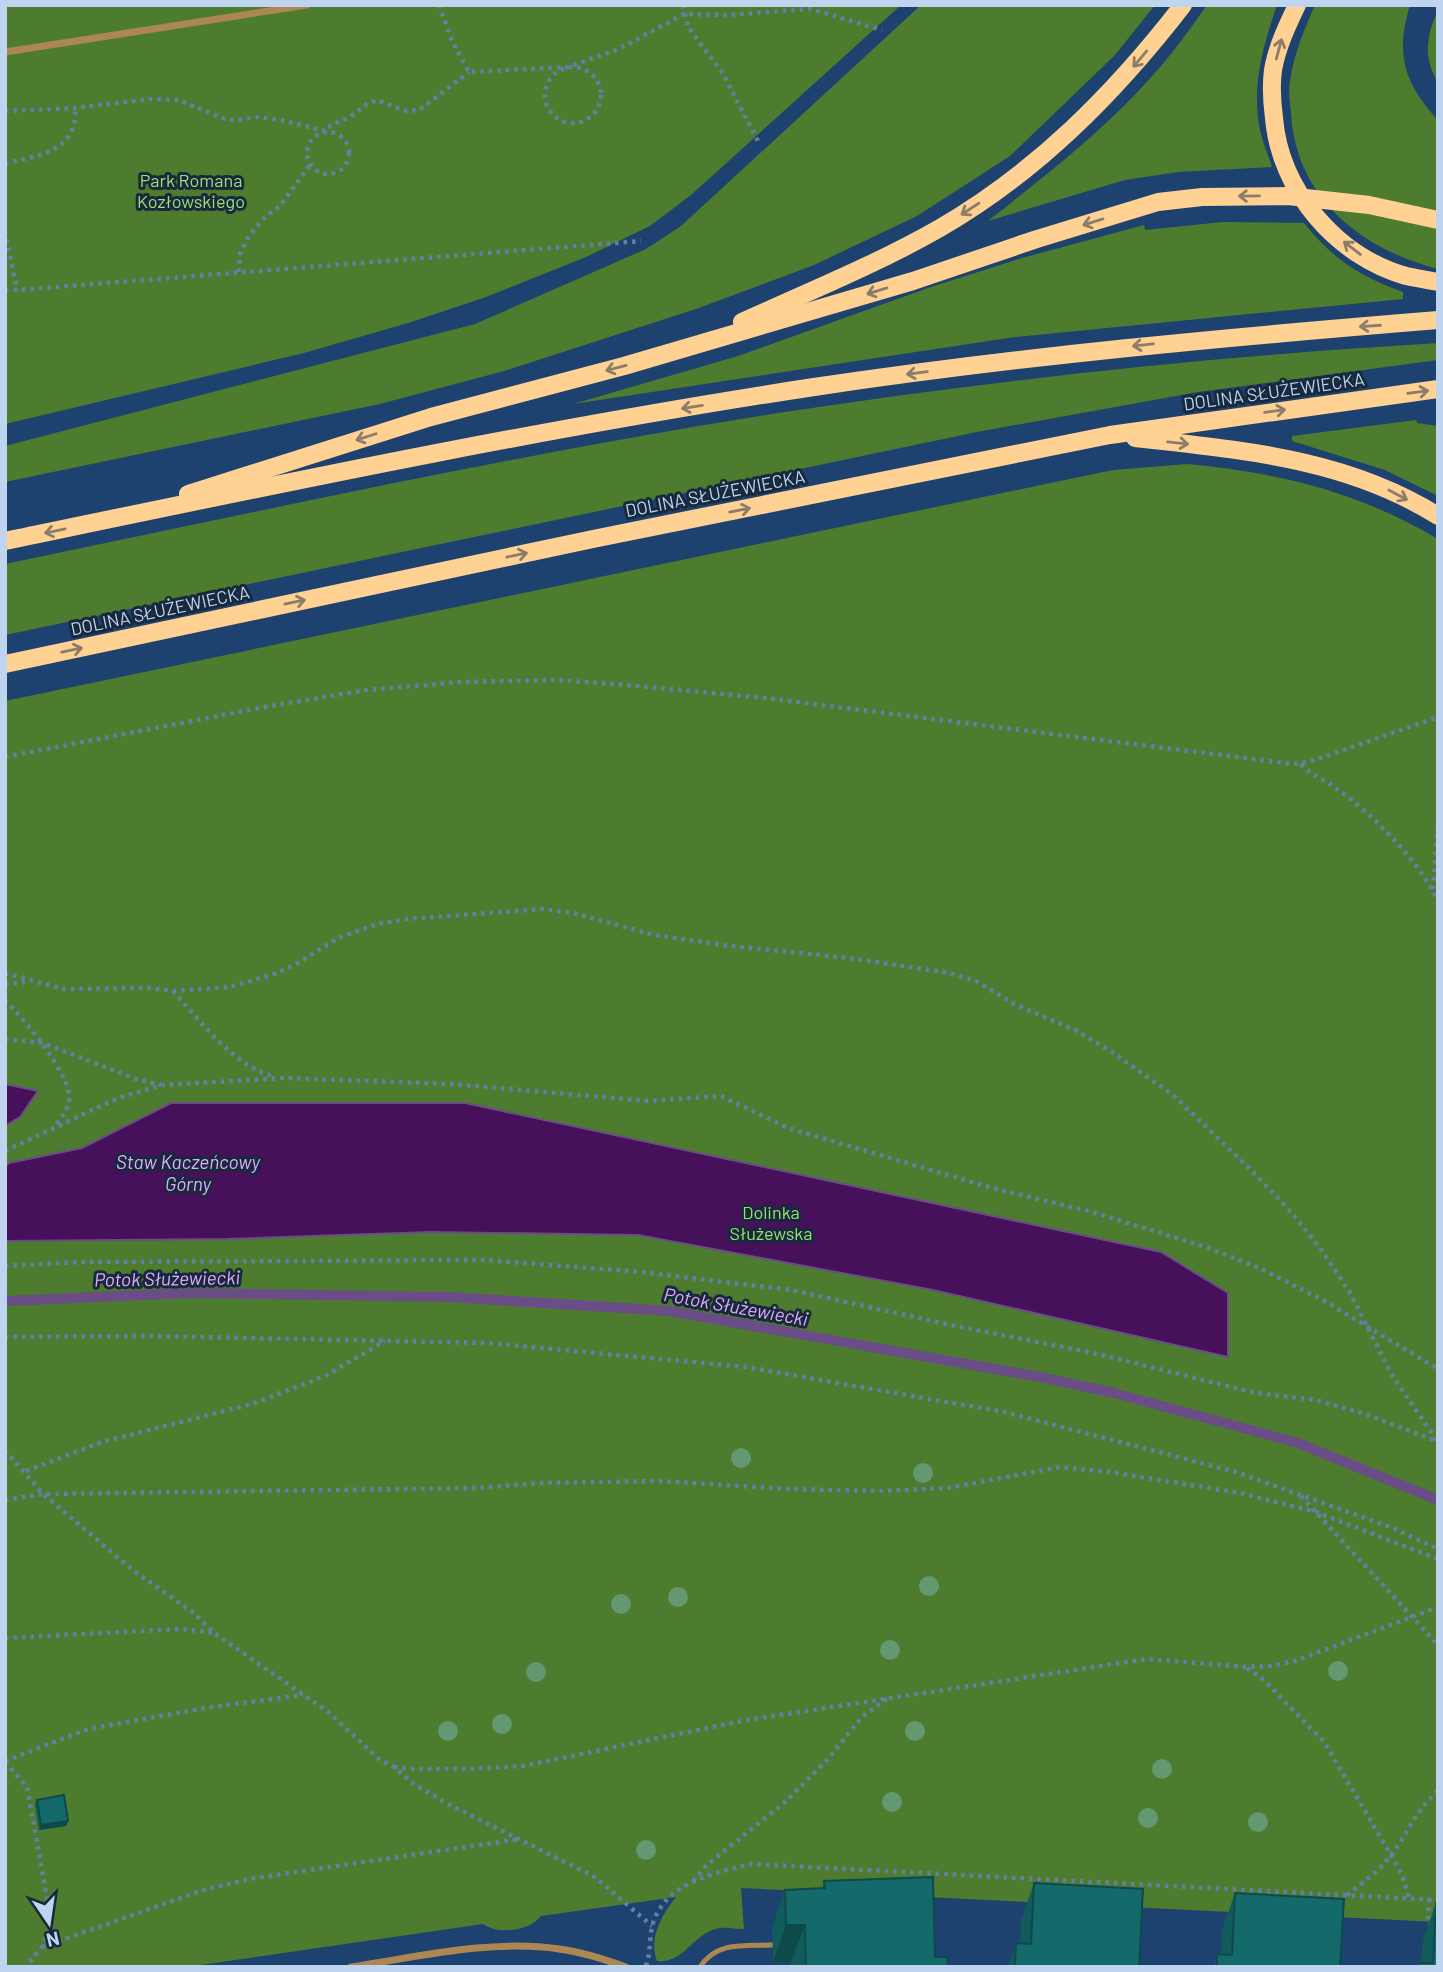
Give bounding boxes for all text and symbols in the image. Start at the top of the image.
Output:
one-way arrow [1273,38,1286,61]
one-way arrow [1132,49,1148,67]
park label: Park Romana Kozłowskiego [137,169,245,212]
one-way arrow [1238,189,1261,203]
one-way arrow [961,201,980,216]
one-way arrow [1082,216,1104,229]
one-way arrow [1344,241,1362,256]
one-way arrow [866,286,888,299]
one-way arrow [1359,320,1381,333]
one-way arrow [1132,339,1155,352]
one-way arrow [605,363,627,376]
one-way arrow [906,366,929,379]
street label: DOLINA SŁUŻEWIECKA [1182,367,1366,415]
one-way arrow [1406,385,1429,398]
one-way arrow [681,401,704,414]
one-way arrow [1263,405,1286,418]
one-way arrow [355,432,377,445]
one-way arrow [1166,436,1189,449]
street label: DOLINA SŁUŻEWIECKA [623,465,807,521]
one-way arrow [1387,488,1408,502]
one-way arrow [728,502,751,516]
one-way arrow [44,524,67,538]
one-way arrow [505,548,528,562]
street label: DOLINA SŁUŻEWIECKA [68,580,252,640]
one-way arrow [283,595,306,609]
one-way arrow [60,642,83,656]
water label: Staw Kaczeńcowy Górny [116,1150,260,1195]
park label: Dolinka Służewska [730,1201,812,1244]
water label: Potok Służewiecki [94,1265,240,1291]
water label: Potok Służewiecki [662,1282,810,1330]
north arrow [14,1888,84,1958]
text: N [44,1927,62,1953]

